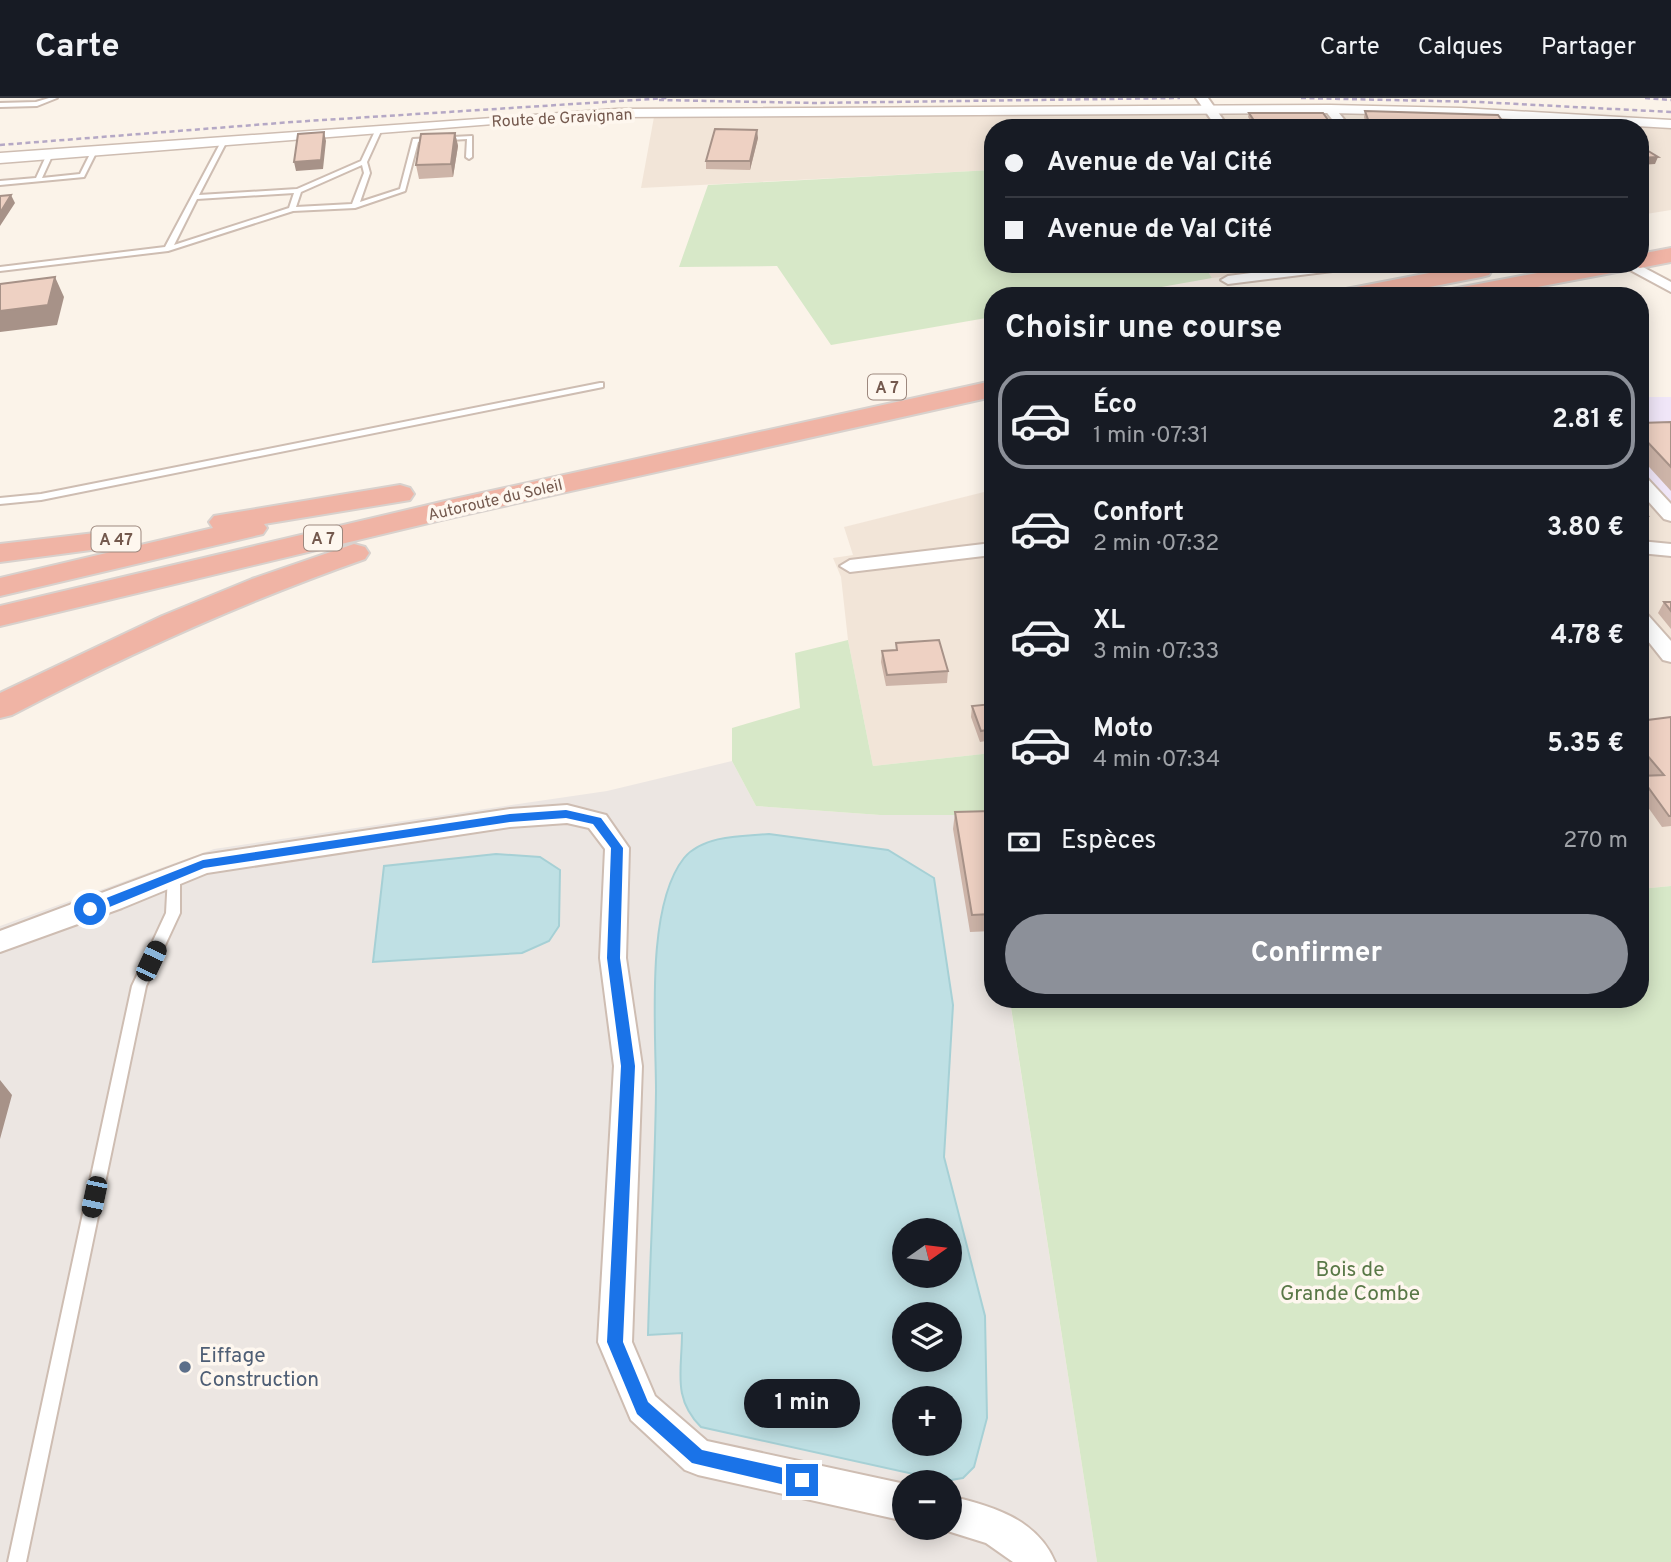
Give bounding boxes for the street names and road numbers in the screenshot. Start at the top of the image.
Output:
street label: Route de Gravignan [491,105,633,133]
road number: A 7 [868,374,906,400]
street label: Autoroute du Soleil [426,476,565,526]
road number: A 47 [92,526,140,552]
road number: A 7 [304,526,342,550]

